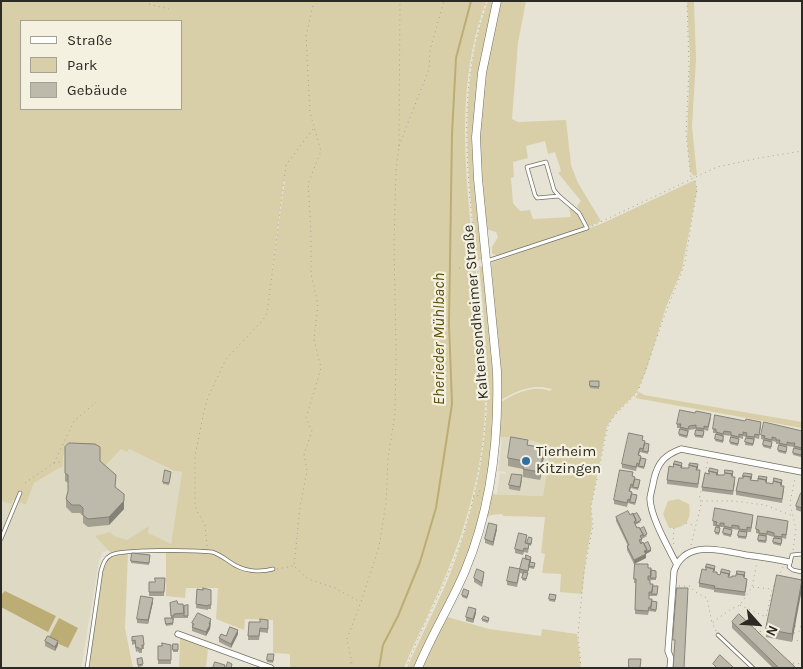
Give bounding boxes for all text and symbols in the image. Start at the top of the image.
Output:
legend [20,20,182,110]
text: Straße [67,31,112,49]
text: Park [67,56,97,74]
text: Gebäude [67,81,127,99]
street label: Kaltensondheimer Straße [459,224,493,400]
water label: Eherieder Mühlbach [429,273,449,405]
place label: Tierheim Kitzingen [536,443,601,478]
marker: Tierheim Kitzingen [520,455,532,467]
north arrow [733,599,783,649]
text: N [762,623,782,639]

